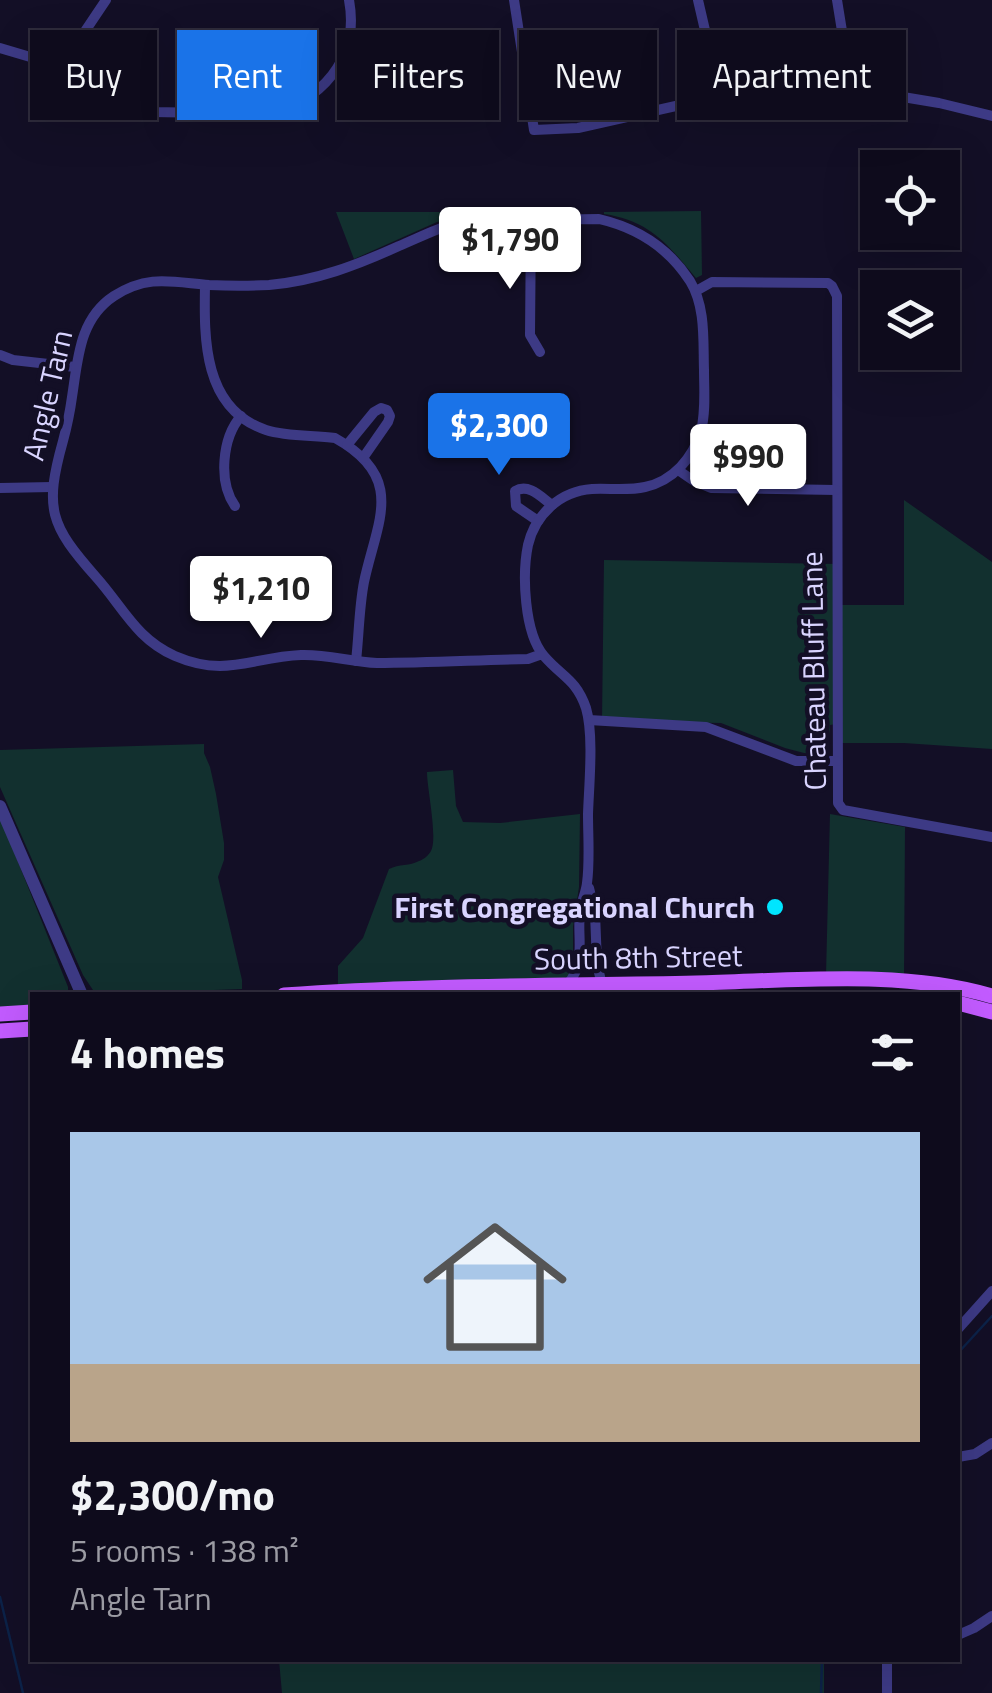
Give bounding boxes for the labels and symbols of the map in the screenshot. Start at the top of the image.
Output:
pin: $1,790 [429,207,591,292]
street label: Angle Tarn [10,325,84,465]
pin: $2,300 [418,393,580,478]
pin: $990 [689,424,807,509]
street label: Chateau Bluff Lane [788,551,838,791]
pin: $1,210 [180,556,342,641]
place label: First Congregational Church [394,884,755,930]
marker: First Congregational Church [764,896,786,918]
street label: South 8th Street [533,932,743,982]

